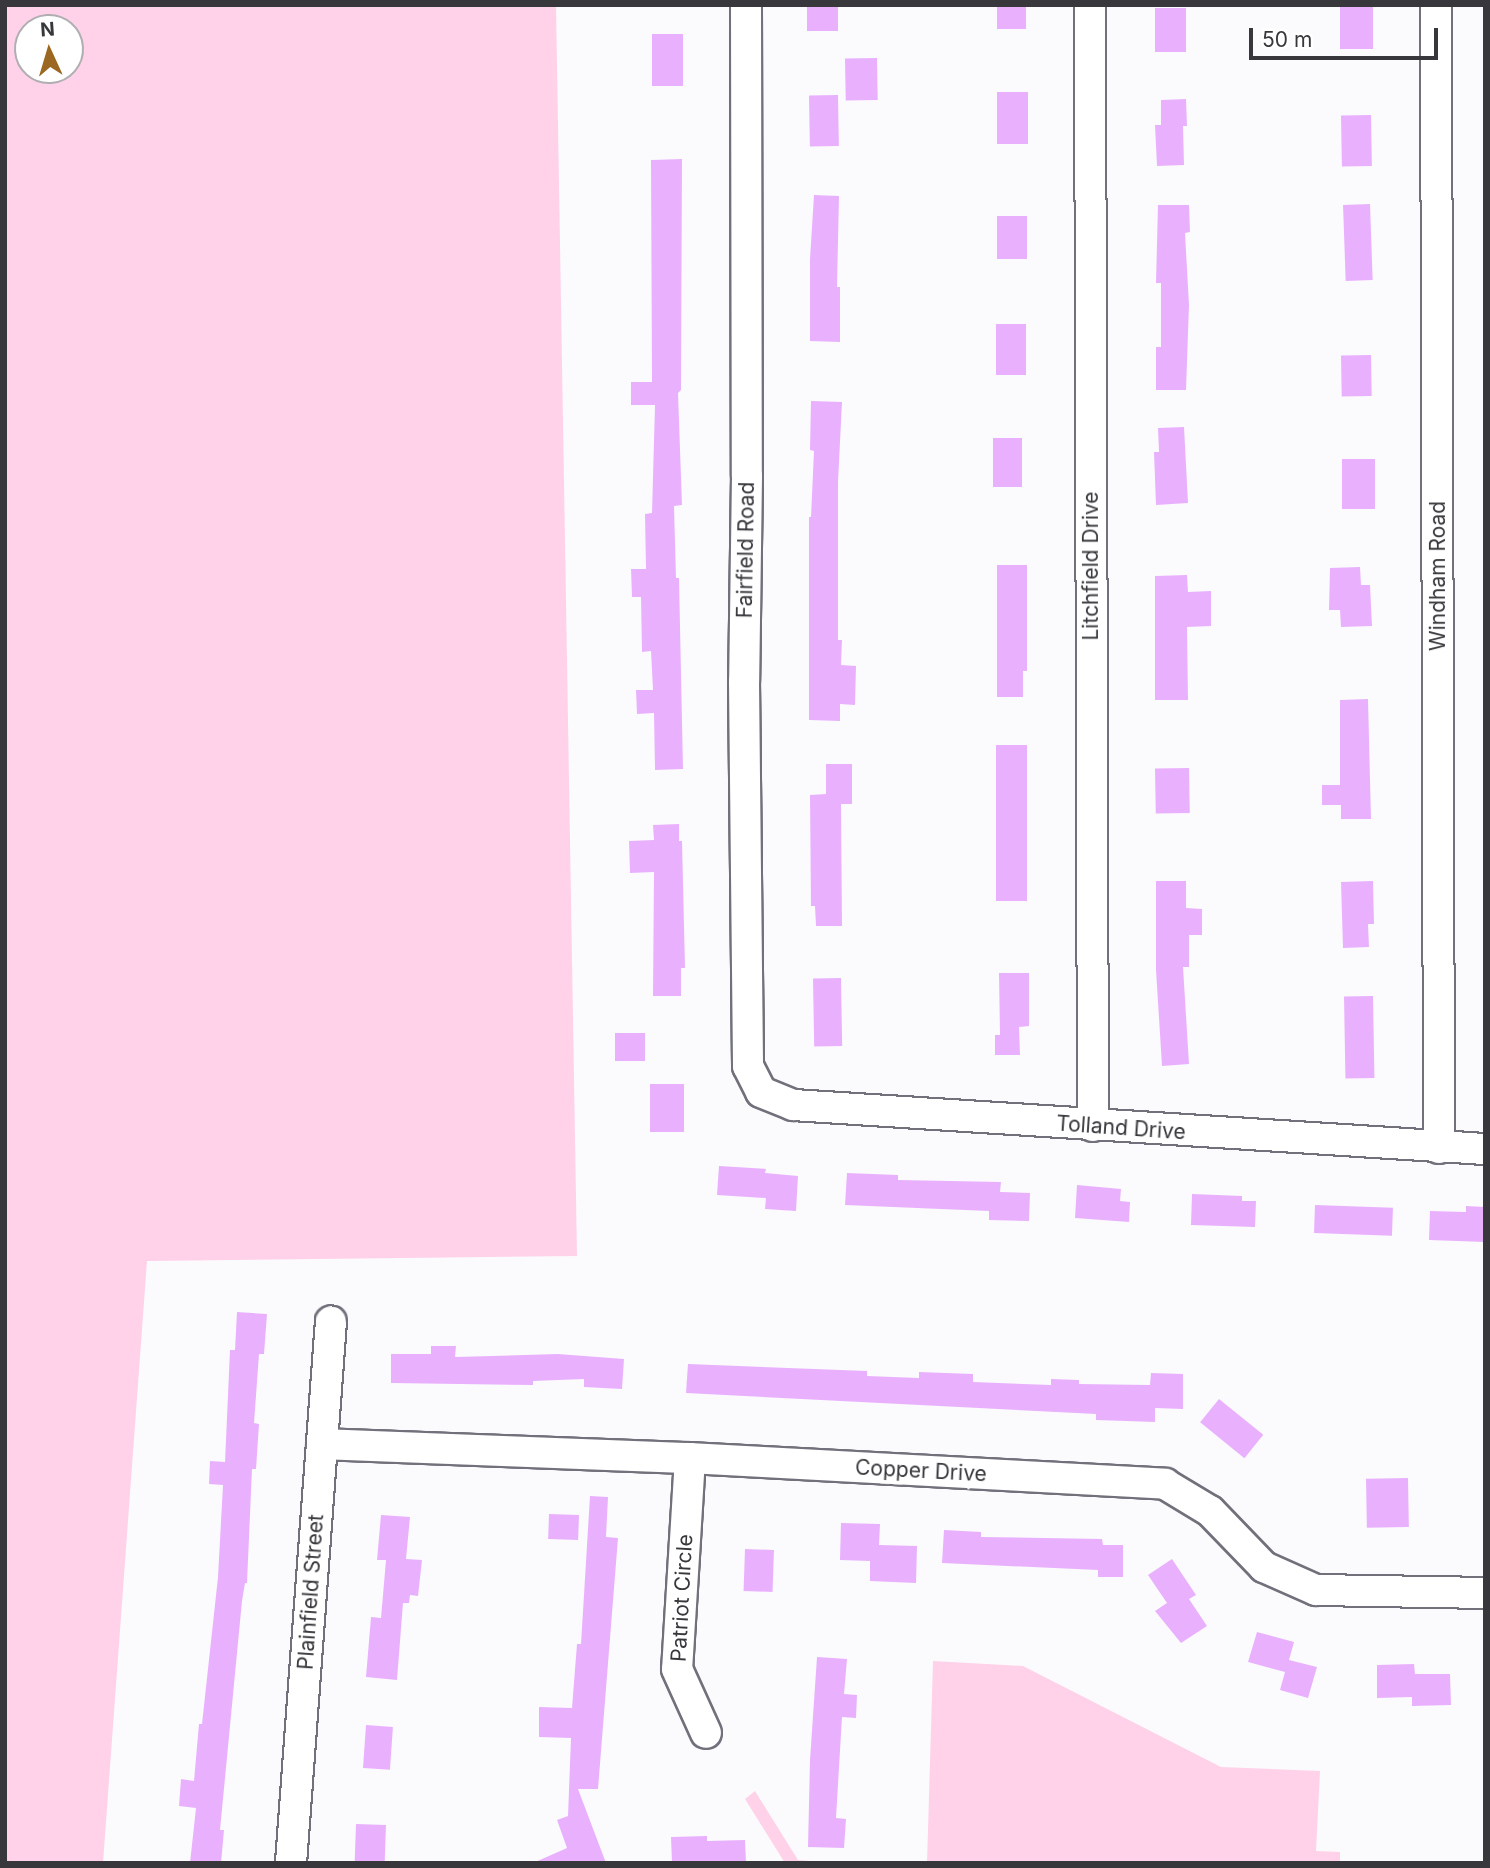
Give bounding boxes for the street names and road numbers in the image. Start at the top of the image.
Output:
street label: Fairfield Road [732,481,760,619]
street label: Litchfield Drive [1078,491,1104,641]
street label: Windham Road [1425,501,1451,651]
street label: Tolland Drive [1055,1111,1187,1145]
street label: Copper Drive [855,1455,987,1487]
street label: Plainfield Street [293,1513,329,1671]
street label: Patriot Circle [666,1533,698,1663]

